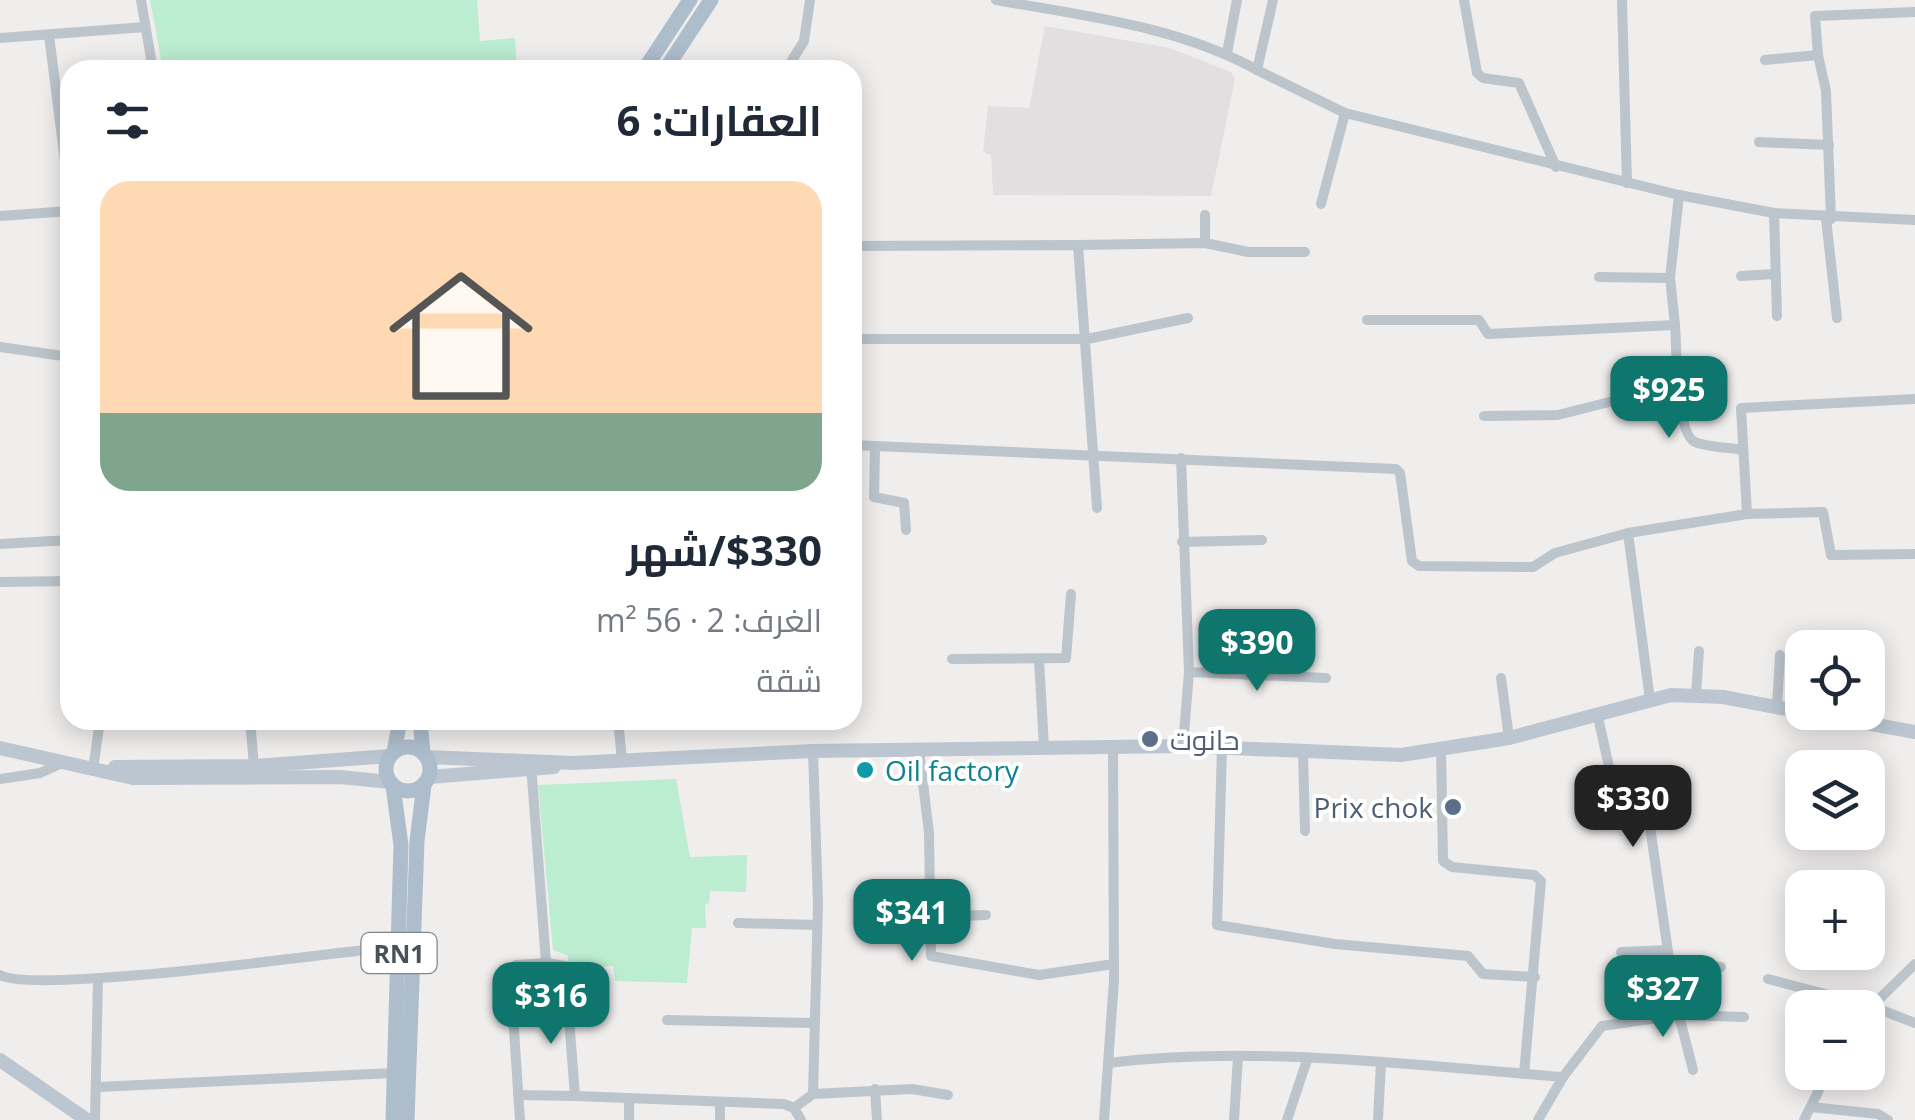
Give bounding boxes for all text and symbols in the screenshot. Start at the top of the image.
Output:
text: العقارات: 6 [617,91,822,148]
icon: filters [100,93,155,148]
icon: home [371,246,551,426]
pin: $925 [1610,356,1728,441]
text: $925 [1632,367,1706,410]
text: $330/شهر [626,521,822,578]
text: الغرف: 2 · 56 m² [596,598,822,641]
pin: $390 [1198,609,1316,694]
text: $390 [1220,620,1294,663]
map controls [1785,630,1885,1090]
button: locate [1785,630,1885,730]
text: شقة [757,658,822,701]
place label: حانوت [1170,720,1240,758]
marker: حانوت [1139,728,1161,750]
button: layers [1785,750,1885,850]
place label: Oil factory [885,751,1020,789]
marker: Oil factory [854,759,876,781]
pin: $330 [1574,765,1692,850]
text: $330 [1596,776,1670,819]
place label: Prix chok [1314,788,1433,826]
marker: Prix chok [1442,796,1464,818]
button: + [1785,870,1885,970]
pin: $341 [853,879,971,964]
text: $341 [875,890,949,933]
road number: RN1 [362,933,436,973]
pin: $327 [1604,955,1722,1040]
pin: $316 [492,962,610,1047]
text: $327 [1626,966,1700,1009]
text: $316 [514,973,588,1016]
button: − [1785,990,1885,1090]

